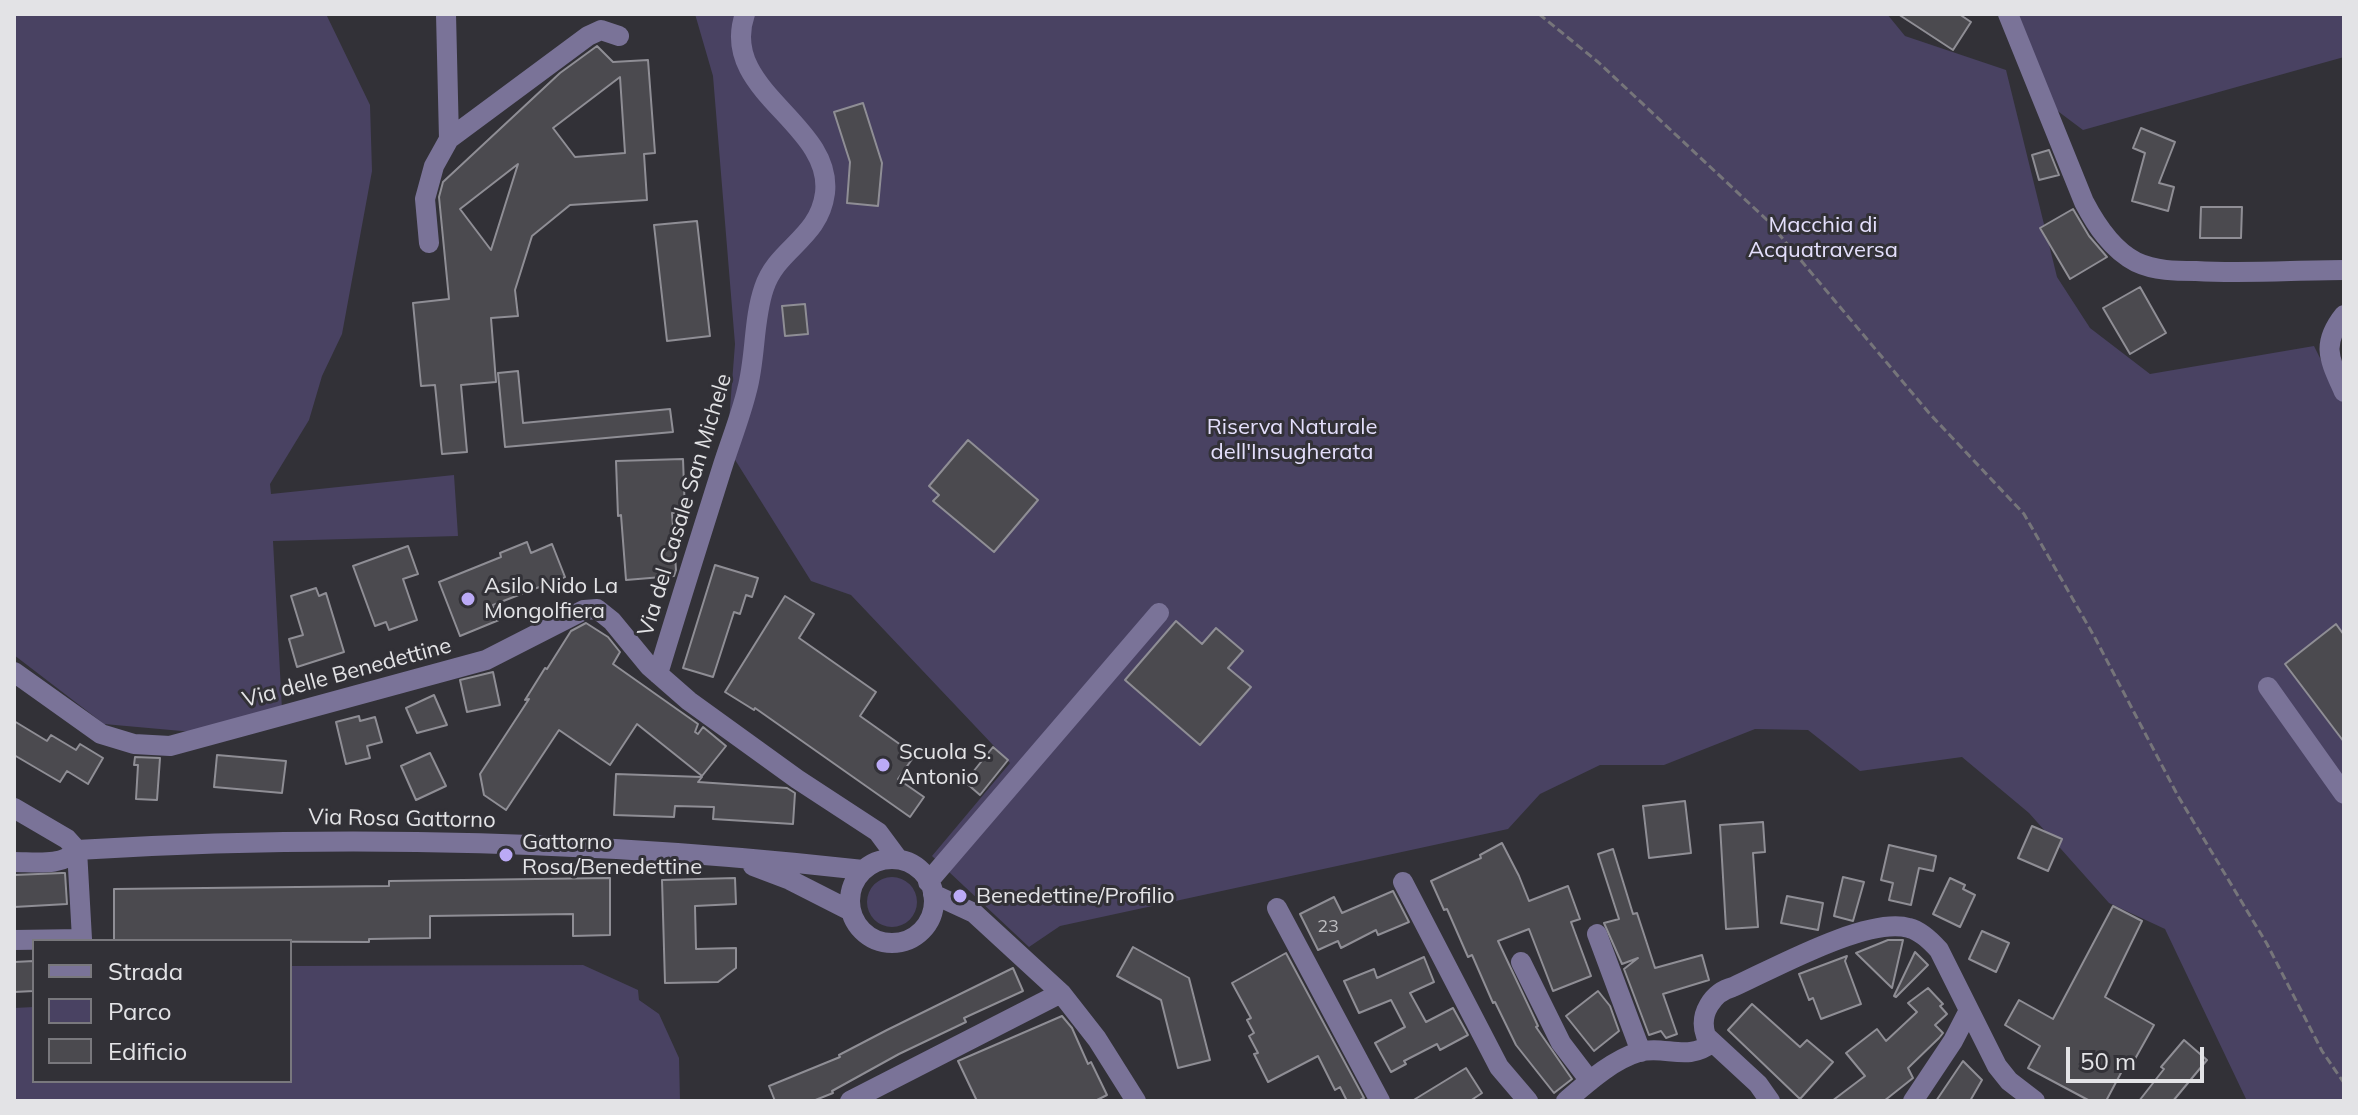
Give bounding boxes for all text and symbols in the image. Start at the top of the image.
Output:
park label: Macchia di Acquatraversa [1748,212,1898,264]
street label: Via del Casale San Michele [632,370,738,640]
park label: Riserva Naturale dell'Insugherata [1207,414,1377,466]
place label: Asilo Nido La Mongolfiera [484,573,618,624]
marker: Asilo Nido La Mongolfiera [459,590,477,608]
street label: Via delle Benedettine [240,632,454,714]
place label: Scuola S. Antonio [899,739,992,790]
marker: Scuola S. Antonio [874,756,892,774]
street label: Via Rosa Gattorno [308,804,496,834]
place label: Gattorno Rosa/Benedettine [522,829,702,880]
marker: Gattorno Rosa/Benedettine [497,846,515,864]
place label: Benedettine/Profilio [976,883,1175,909]
marker: Benedettine/Profilio [951,887,969,905]
house number: 23 [1317,916,1339,938]
legend [32,939,292,1083]
text: Strada [108,956,183,986]
text: Parco [108,996,171,1026]
scale bar [2070,1031,2208,1081]
text: Edificio [108,1036,187,1066]
text: 50 m [2080,1046,2136,1076]

